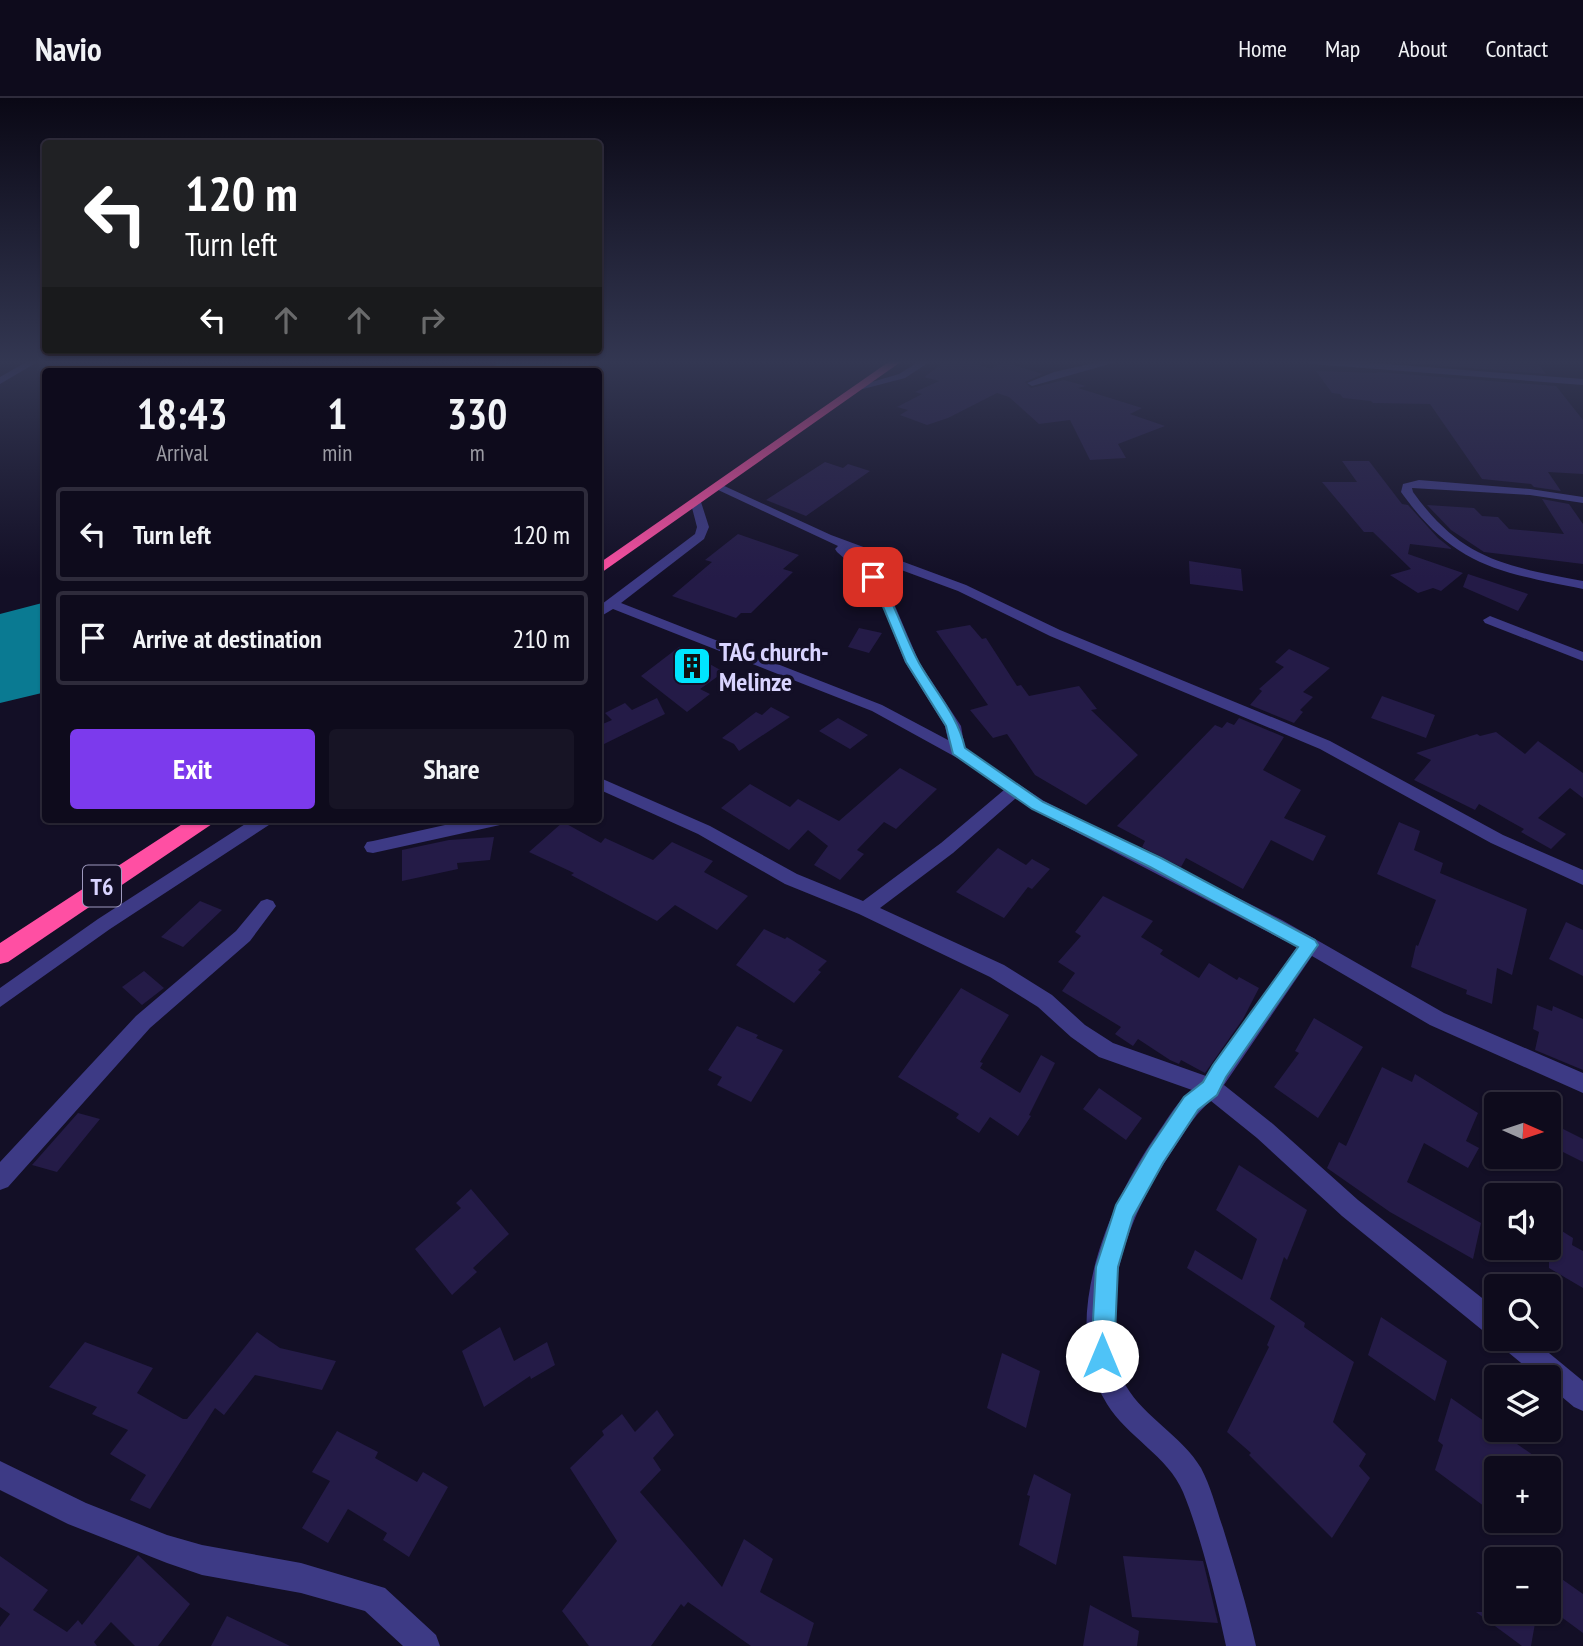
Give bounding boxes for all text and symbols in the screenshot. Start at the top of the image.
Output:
text: Navio [35,27,102,70]
text: Home [1238,33,1287,64]
text: Map [1325,33,1360,64]
text: About [1398,33,1447,64]
text: Contact [1485,33,1548,64]
text: 120 m [185,161,298,225]
icon: left [70,168,161,259]
text: Turn left [185,223,277,265]
icon: left [194,301,232,339]
icon: ahead [267,301,305,339]
icon: ahead [340,301,378,339]
icon: right [413,301,451,339]
text: 18:43 [137,386,228,441]
text: 1 [327,386,347,441]
text: 330 [447,386,507,441]
text: Arrival [156,438,208,467]
text: min [322,438,352,467]
text: m [470,438,485,467]
icon: left [74,515,112,553]
text: Turn left [133,518,211,551]
text: 120 m [512,518,570,551]
pin [843,547,903,607]
icon: arrive [854,558,892,596]
icon: arrive [74,619,112,657]
text: Arrive at destination [133,622,322,655]
text: 210 m [512,622,570,655]
place label: TAG church- Melinze [719,635,829,698]
building icon: TAG church- Melinze [671,645,713,687]
button: Exit [70,729,315,809]
button: Share [329,729,574,809]
road number: T6 [83,866,121,906]
north arrow [1484,1092,1561,1169]
map controls [1484,1092,1561,1624]
button: sound [1484,1183,1561,1260]
button: search [1484,1274,1561,1351]
position arrow [1065,1319,1139,1393]
button: layers [1484,1365,1561,1442]
button: + [1484,1456,1561,1533]
button: − [1484,1547,1561,1624]

